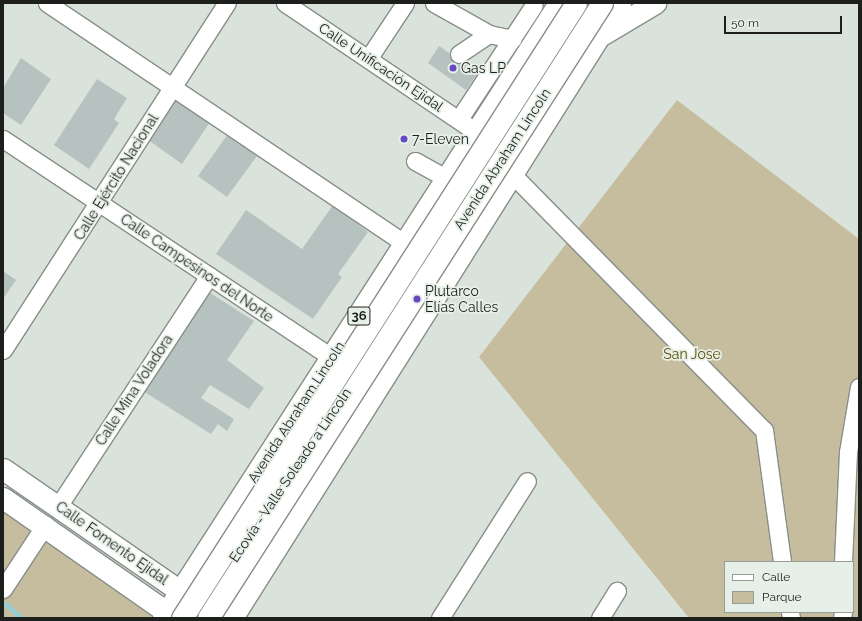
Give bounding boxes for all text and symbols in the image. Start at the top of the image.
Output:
scale bar [726,8,844,34]
text: 50 m [731,16,759,30]
street label: Calle Unificación Ejidal [316,19,446,115]
place label: Gas LP [461,60,506,76]
marker: Gas LP [448,63,458,73]
street label: Avenida Abraham Lincoln [450,85,554,233]
street label: Calle Ejército Nacional [70,111,162,243]
place label: 7-Eleven [412,131,469,147]
marker: 7-Eleven [399,134,409,144]
street label: Calle Campesinos del Norte [117,210,277,326]
place label: Plutarco Elías Calles [425,283,498,316]
marker: Plutarco Elías Calles [412,294,422,304]
road number: 36 [347,305,371,327]
street label: Calle Mina Voladora [92,331,176,449]
street label: Avenida Abraham Lincoln [244,338,348,486]
park label: San Jose [663,346,721,362]
street label: Ecovía - Valle Soleado a Lincoln [225,385,355,565]
street label: Calle Fomento Ejidal [53,498,171,588]
legend [724,561,854,613]
text: Calle [762,570,790,584]
text: Parque [762,590,802,604]

